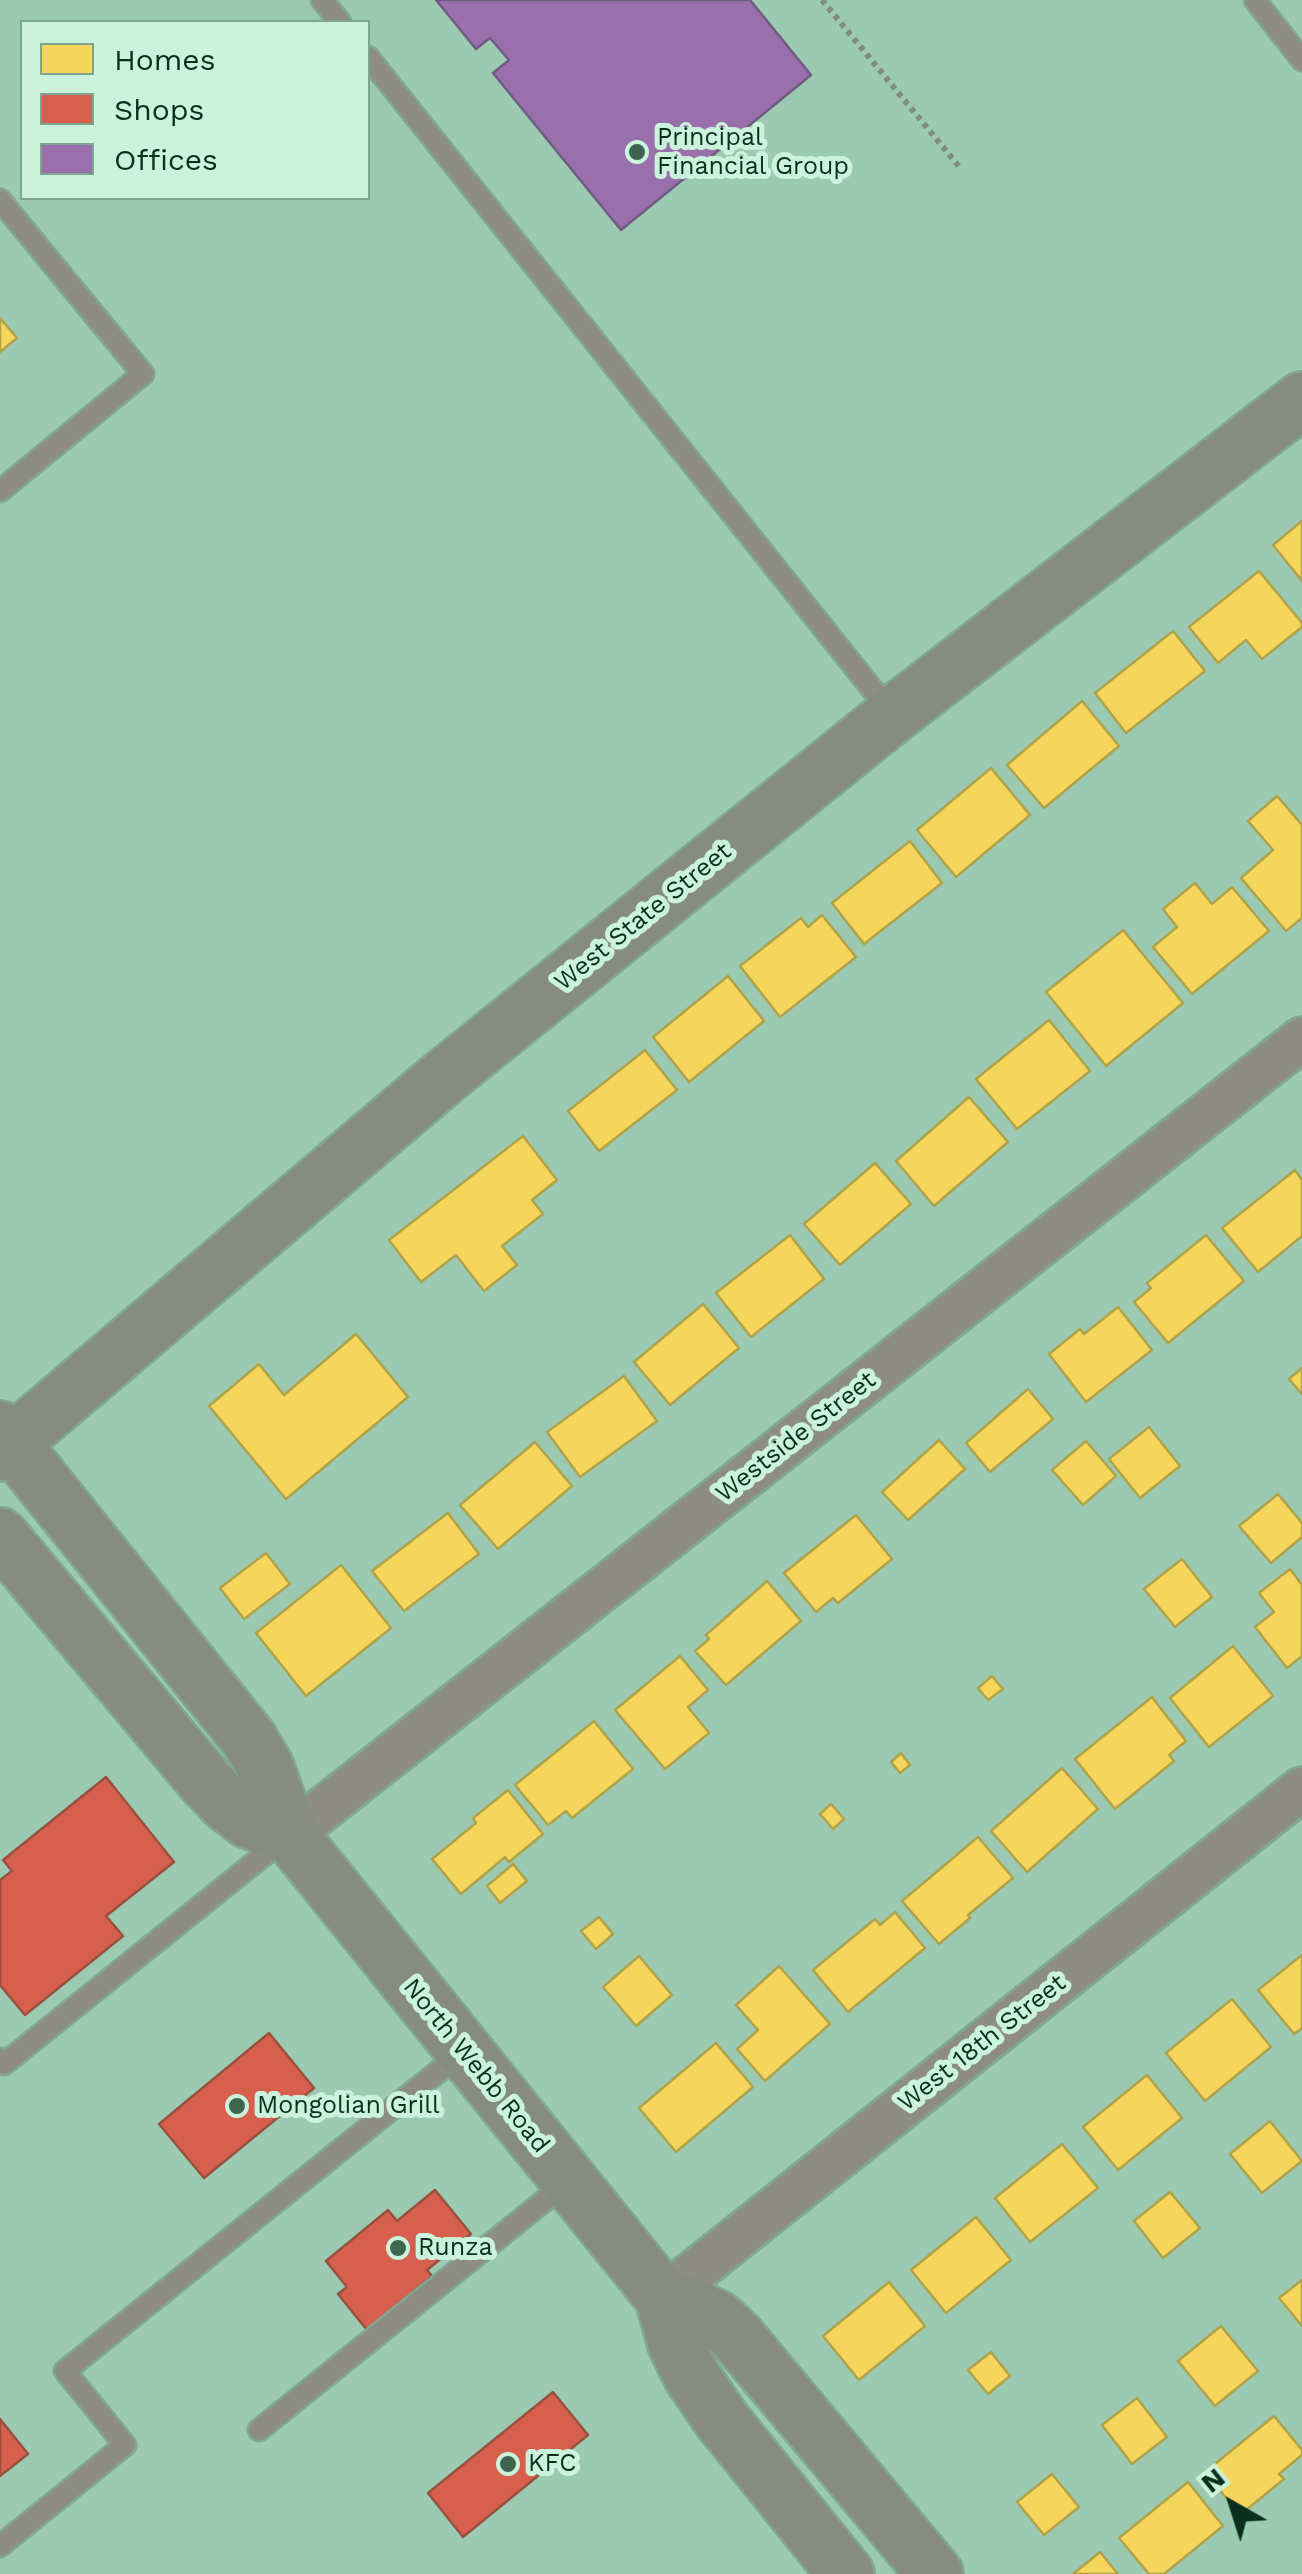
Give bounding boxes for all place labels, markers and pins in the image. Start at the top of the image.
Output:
place label: Principal Financial Group [657,123,849,182]
marker: Principal Financial Group [626,141,648,163]
place label: Mongolian Grill [257,2091,440,2121]
marker: Mongolian Grill [226,2095,248,2117]
place label: Runza [418,2233,493,2263]
marker: Runza [387,2237,409,2259]
place label: KFC [528,2449,576,2479]
marker: KFC [497,2453,519,2475]

